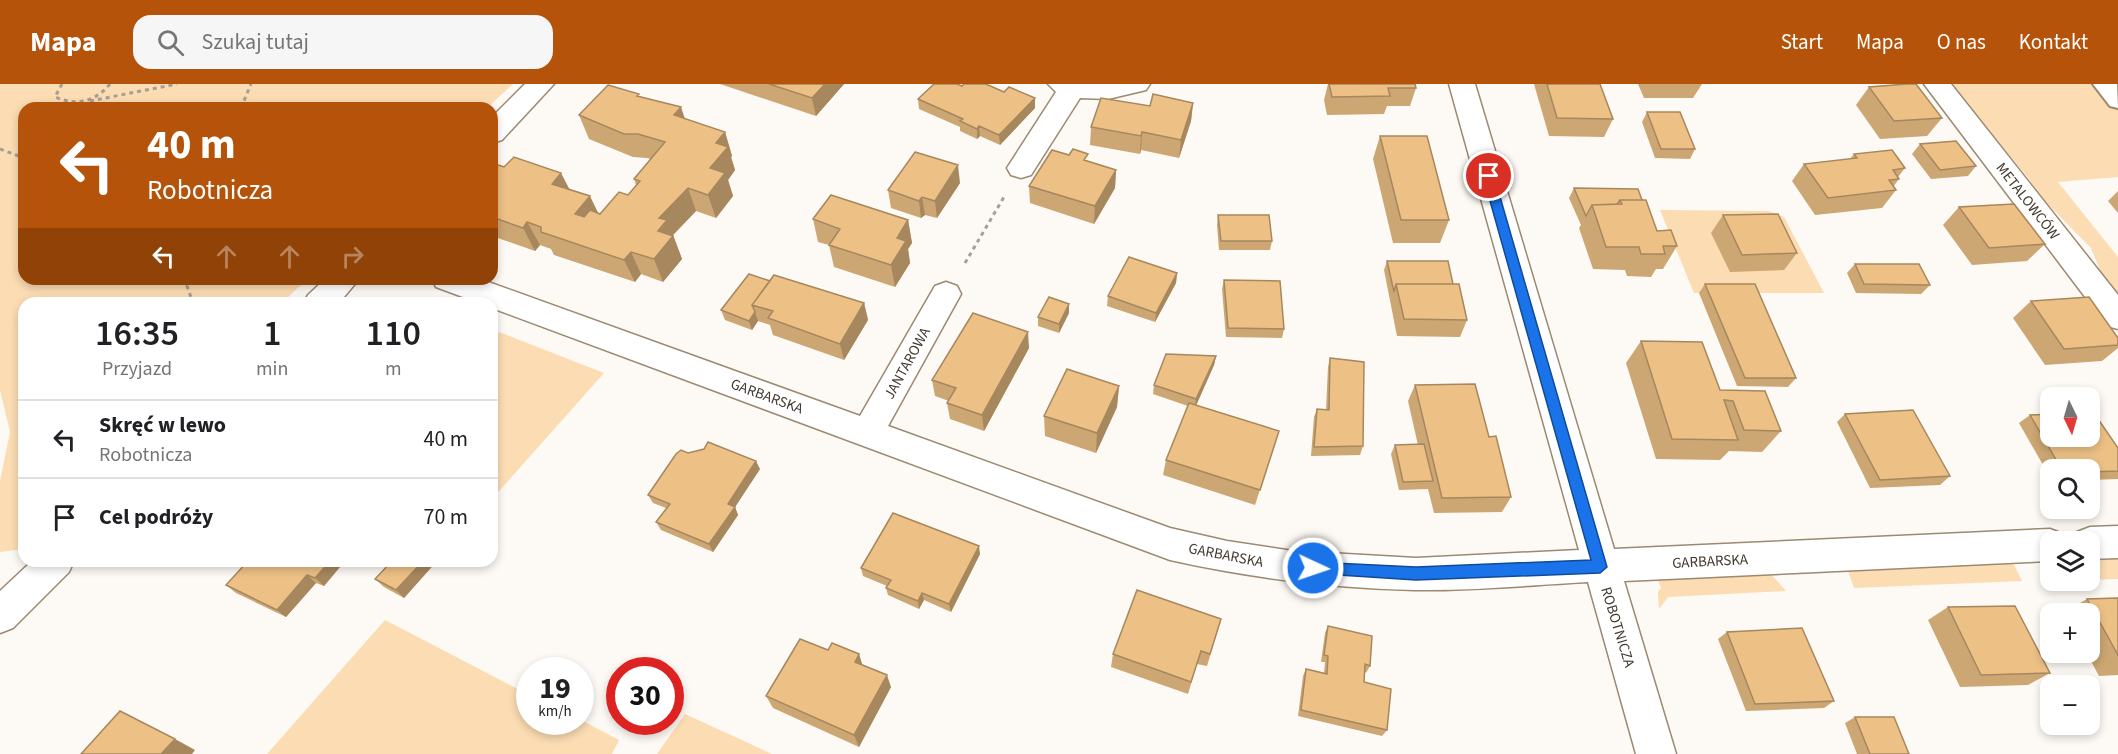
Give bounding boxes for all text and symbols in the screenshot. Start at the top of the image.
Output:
search box [133,15,553,69]
text: Mapa [30,22,97,62]
icon: search [154,26,187,59]
text: Szukaj tutaj [202,26,309,58]
text: Start [1781,27,1823,57]
text: Mapa [1856,27,1904,57]
text: O nas [1937,27,1986,57]
text: Kontakt [2019,27,2088,57]
text: 40 m [147,115,236,175]
icon: left [48,126,126,204]
pin [1463,150,1514,201]
street label: METALOWCÓW [1991,158,2065,244]
icon: arrive [1472,159,1505,192]
text: Robotnicza [147,171,273,210]
icon: left [147,240,180,273]
icon: ahead [210,240,243,273]
icon: ahead [273,240,306,273]
icon: right [336,240,369,273]
text: 16:35 [95,308,179,359]
text: 1 [263,308,281,359]
text: 110 [365,308,421,359]
street label: JANTAROWA [879,323,936,403]
text: Przyjazd [102,355,172,383]
text: min [256,355,288,383]
text: m [385,355,401,383]
street label: GARBARSKA [728,374,807,420]
north arrow [2040,387,2100,447]
map controls [2040,387,2100,735]
text: Skręć w lewo [99,409,226,441]
icon: left [48,423,81,456]
text: 40 m [423,423,468,455]
text: Robotnicza [99,441,192,469]
button: search [2040,459,2100,519]
icon: arrive [48,501,81,534]
text: Cel podróży [99,501,213,533]
text: 70 m [423,501,468,533]
button: layers [2040,531,2100,591]
position arrow [1281,536,1345,600]
street label: GARBARSKA [1187,538,1266,573]
street label: GARBARSKA [1672,549,1749,574]
street label: ROBOTNICZA [1595,584,1640,671]
button: + [2040,603,2100,663]
speed limit sign: 30 [606,657,684,735]
text: 19 [539,667,571,710]
button: − [2040,675,2100,735]
text: km/h [538,701,572,722]

